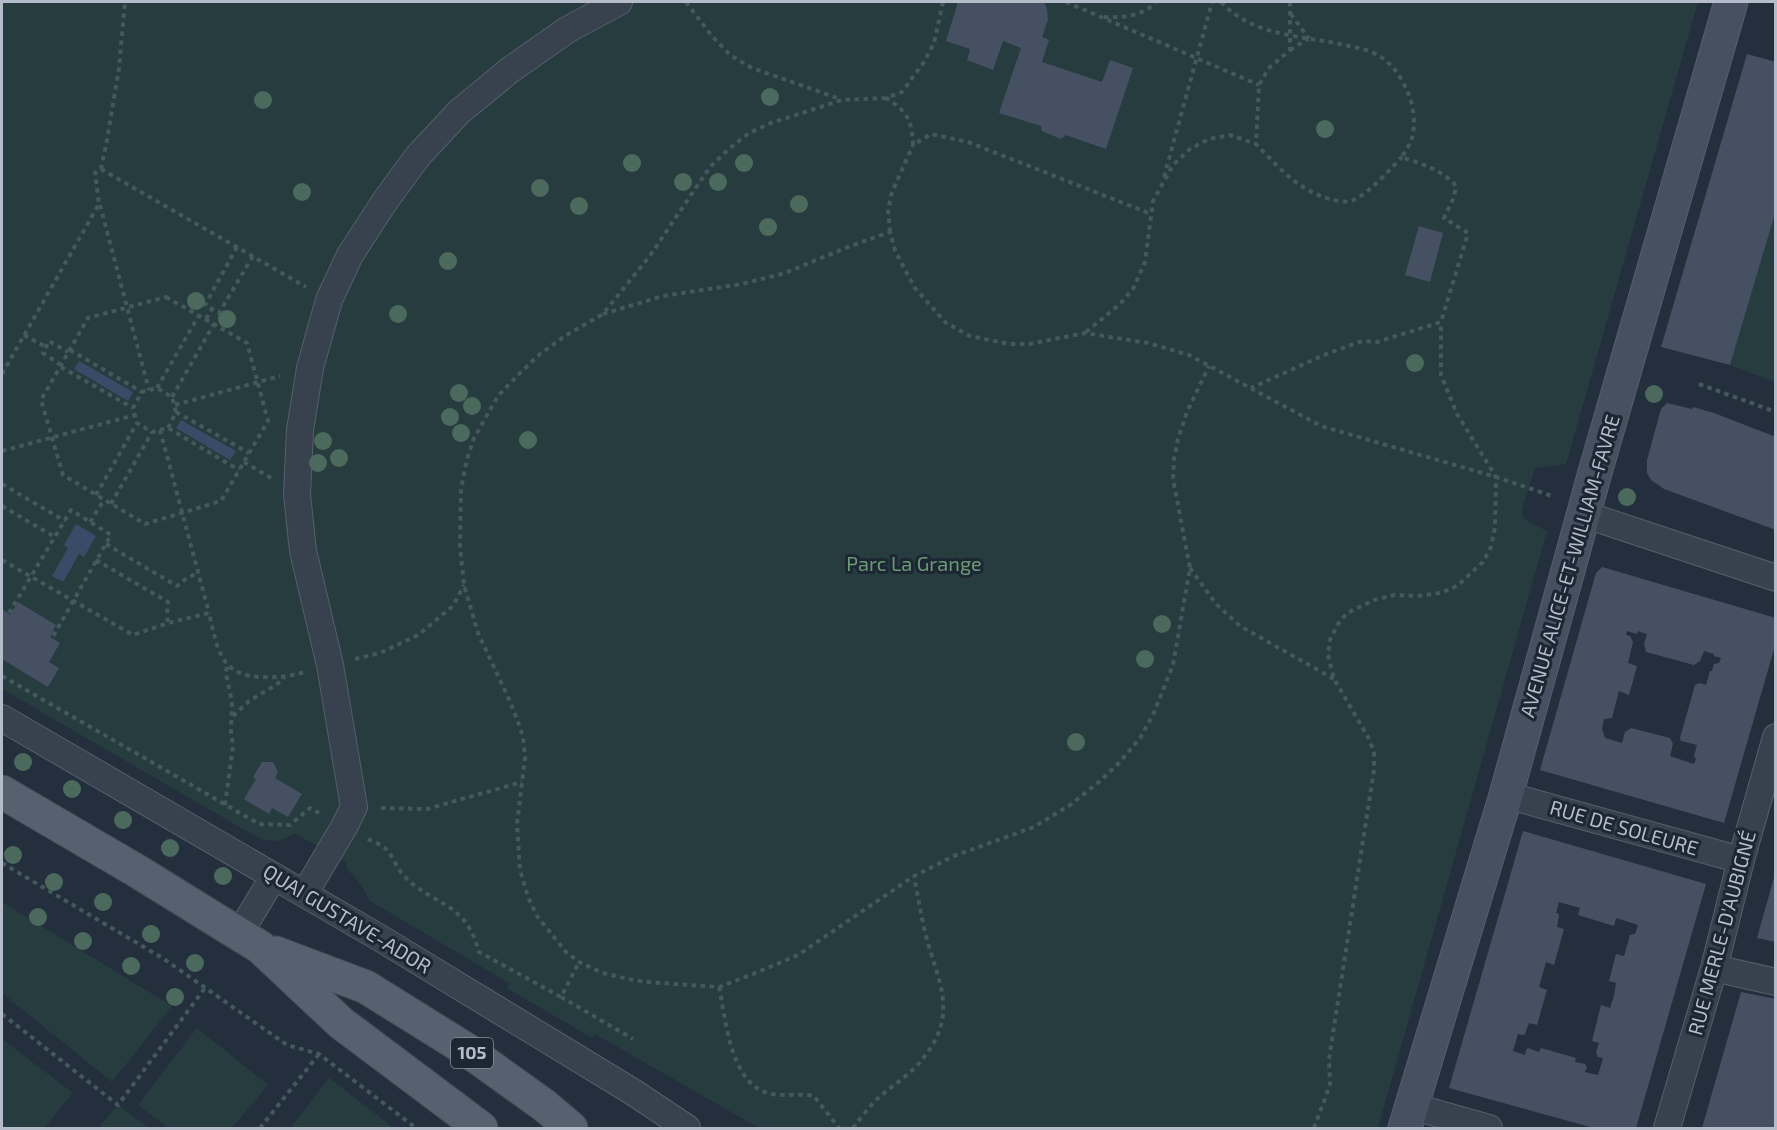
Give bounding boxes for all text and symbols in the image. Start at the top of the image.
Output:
street label: AVENUE ALICE-ET-WILLIAM-FAVRE [1514,412,1624,720]
park label: Parc La Grange [846,551,982,575]
street label: RUE DE SOLEURE [1547,794,1701,860]
street label: RUE MERLE-D'AUBIGNÉ [1682,828,1760,1038]
street label: QUAI GUSTAVE-ADOR [259,858,436,978]
road number: 105 [451,1038,493,1068]

